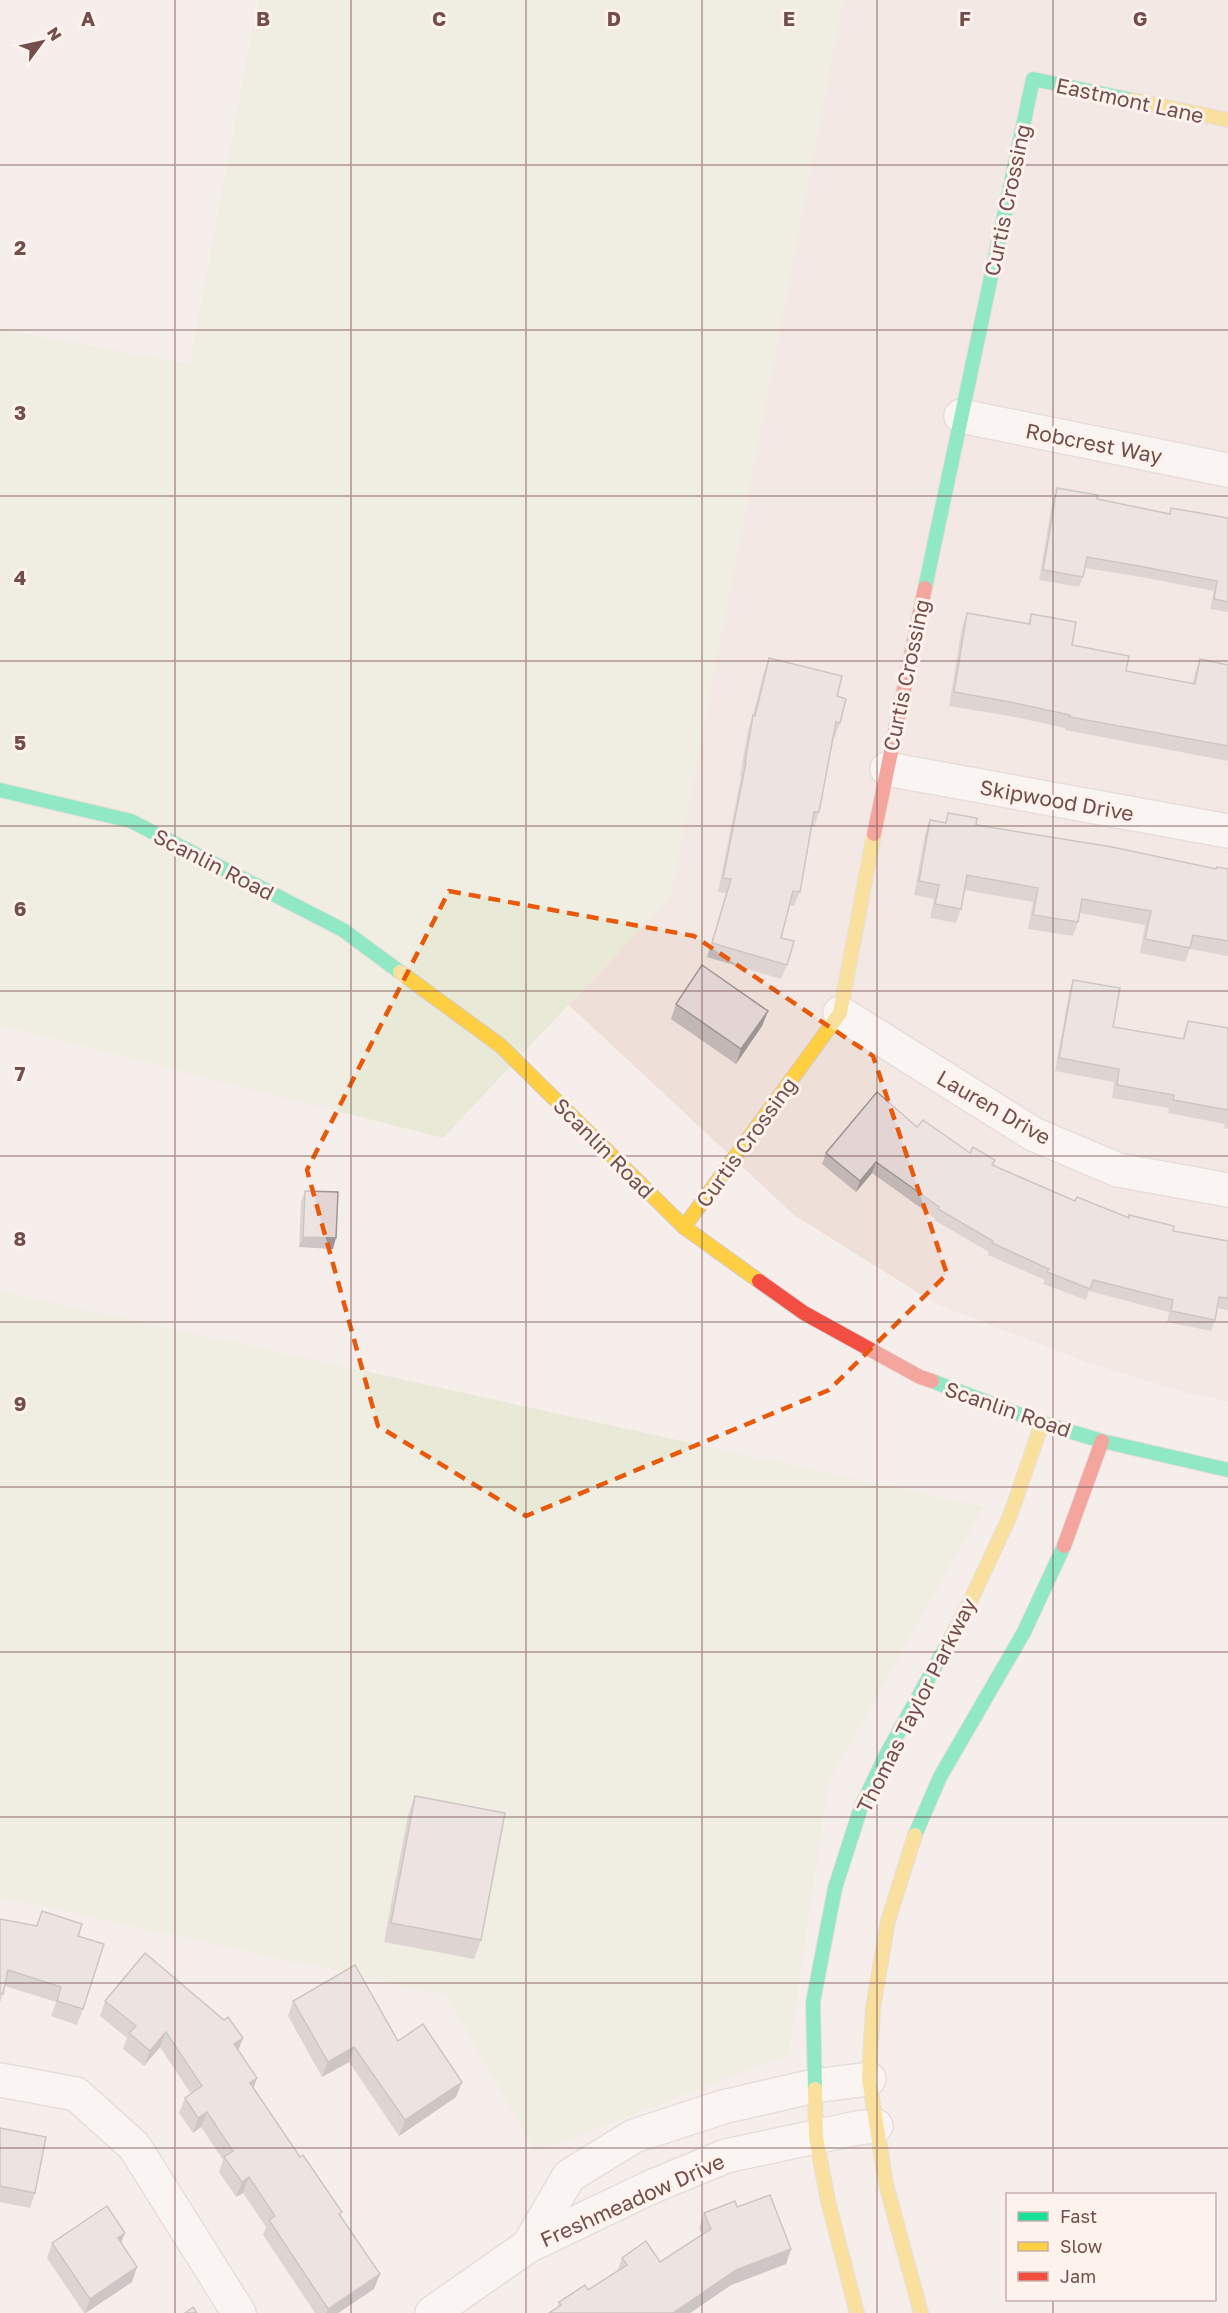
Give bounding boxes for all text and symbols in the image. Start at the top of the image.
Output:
text: A [81,6,95,30]
text: B [256,6,270,30]
text: C [432,6,446,30]
text: D [607,6,621,30]
text: E [783,6,795,30]
text: F [959,6,971,30]
text: G [1133,6,1147,30]
north arrow [12,12,72,72]
text: N [43,23,66,44]
street label: Eastmont Lane [1054,72,1206,128]
street label: Curtis Crossing [978,122,1036,278]
text: 2 [14,235,26,259]
text: 3 [14,400,26,424]
street label: Robcrest Way [1024,417,1165,469]
text: 4 [14,565,26,589]
street label: Curtis Crossing [877,597,935,753]
text: 5 [14,730,26,754]
street label: Skipwood Drive [978,774,1136,826]
street label: Scanlin Road [149,823,279,905]
text: 6 [14,896,26,920]
text: 7 [15,1061,26,1085]
street label: Lauren Drive [932,1064,1056,1150]
street label: Curtis Crossing [690,1072,802,1212]
street label: Scanlin Road [548,1092,660,1204]
text: 8 [14,1226,26,1250]
street label: Scanlin Road [942,1375,1074,1443]
text: 9 [14,1391,26,1415]
street label: Thomas Taylor Parkway [850,1593,982,1817]
street label: Freshmeadow Drive [536,2148,728,2252]
legend [1006,2193,1216,2301]
text: Fast [1060,2205,1097,2227]
text: Slow [1060,2235,1103,2257]
text: Jam [1060,2265,1096,2287]

